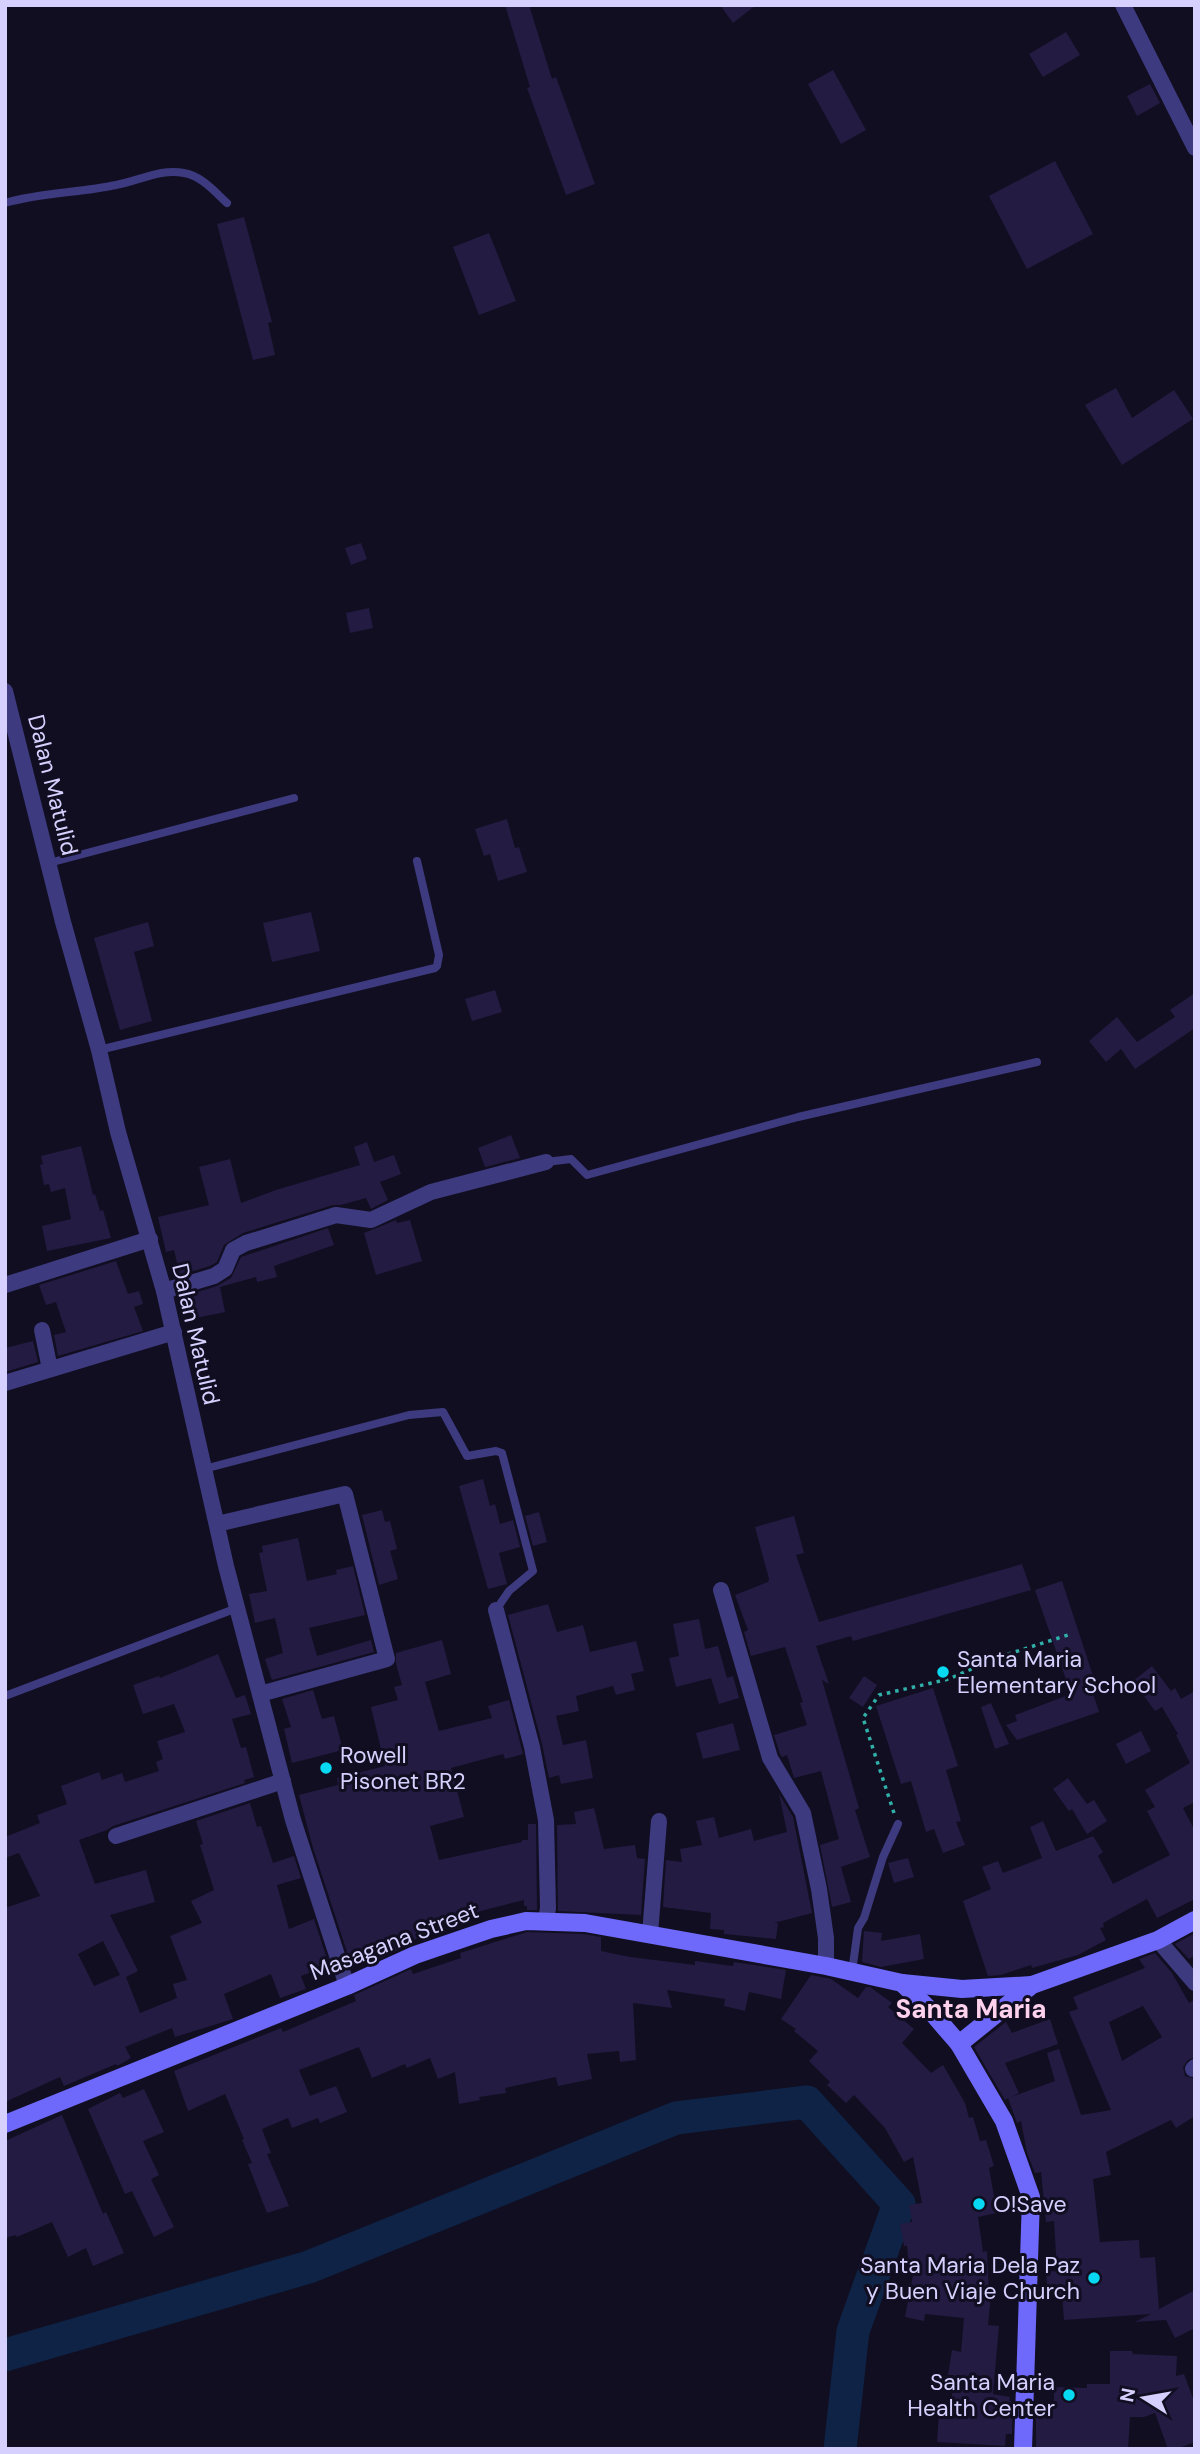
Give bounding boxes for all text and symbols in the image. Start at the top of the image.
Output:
street label: Dalan Matulid [21,711,85,859]
street label: Dalan Matulid [165,1260,227,1408]
place label: Santa Maria Elementary School [957,1644,1156,1700]
marker: Santa Maria Elementary School [935,1664,951,1680]
place label: Rowell Pisonet BR2 [340,1740,466,1796]
marker: Rowell Pisonet BR2 [318,1760,334,1776]
street label: Masagana Street [305,1895,483,1987]
district label: Santa Maria [896,1992,1046,2026]
place label: O!Save [993,2189,1067,2219]
marker: O!Save [971,2196,987,2212]
place label: Santa Maria Dela Paz y Buen Viaje Church [860,2250,1080,2306]
marker: Santa Maria Dela Paz y Buen Viaje Church [1086,2270,1102,2286]
north arrow [1109,2363,1179,2433]
place label: Santa Maria Health Center [907,2367,1055,2423]
text: N [1114,2386,1141,2404]
marker: Santa Maria Health Center [1061,2387,1077,2403]

